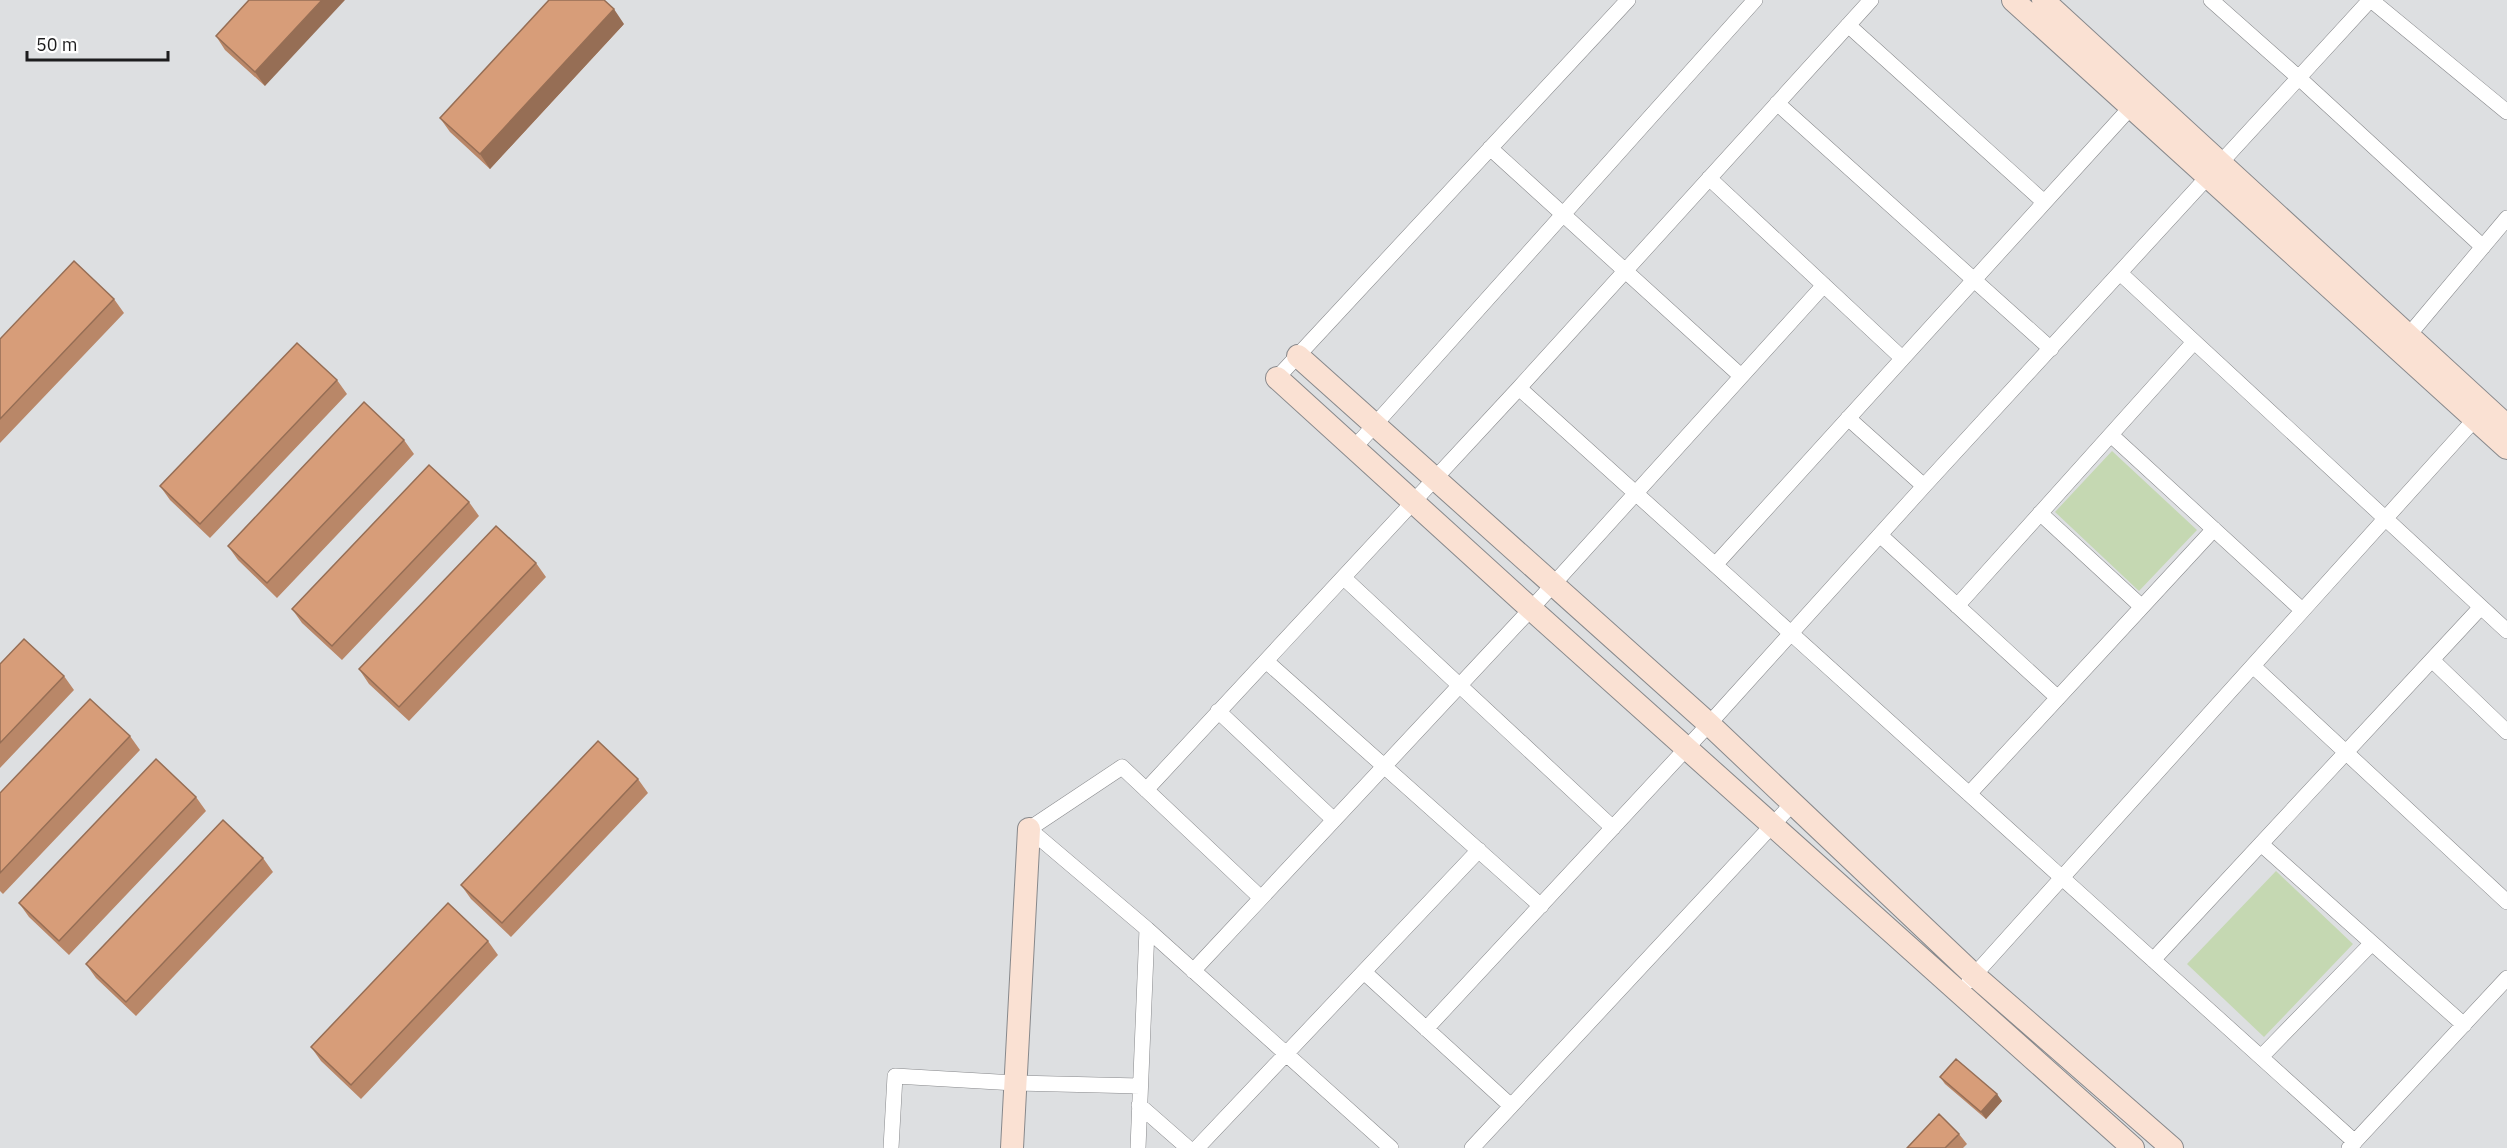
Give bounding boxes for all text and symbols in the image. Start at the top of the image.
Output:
scale bar [27,24,168,62]
text: 50 m [36,33,78,56]

